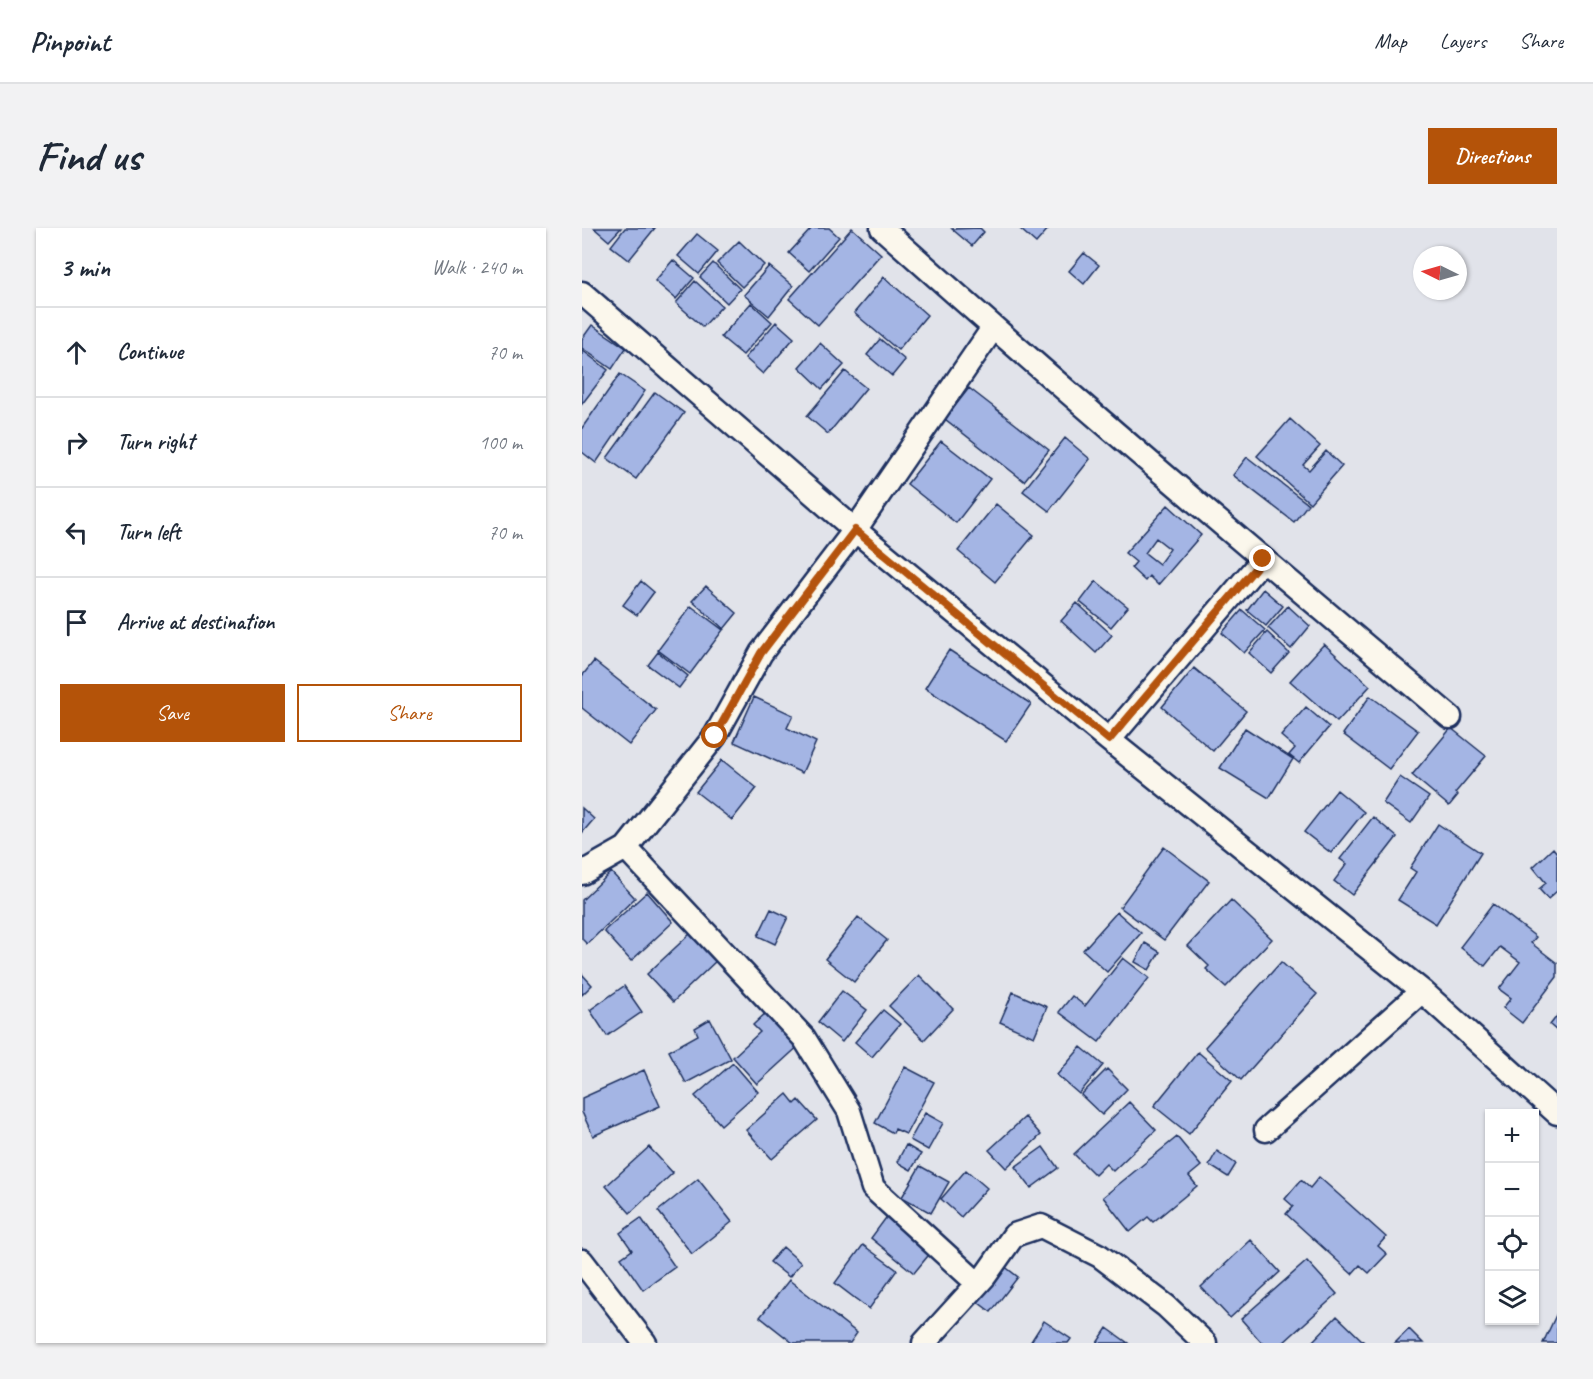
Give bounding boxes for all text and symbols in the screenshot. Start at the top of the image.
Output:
text: Pinpoint [30,24,110,59]
text: Map [1374,28,1407,54]
text: Layers [1440,28,1486,54]
text: Share [1519,28,1563,54]
button: Directions [1428,128,1557,184]
text: Find us [36,130,141,183]
north arrow [1413,246,1467,300]
text: 3 min [60,251,110,284]
text: Walk · 240 m [432,255,522,280]
icon: ahead [60,336,93,369]
text: Continue [117,338,183,366]
text: 70 m [488,340,522,365]
icon: right [60,426,93,459]
text: Turn right [117,428,194,456]
text: 100 m [479,430,522,455]
icon: left [60,516,93,549]
text: Turn left [117,518,181,546]
text: 70 m [488,520,522,545]
route end [1249,545,1275,571]
icon: arrive [60,606,93,639]
text: Arrive at destination [117,608,274,636]
button: Save [60,684,285,742]
button: Share [297,684,522,742]
route start [701,722,727,748]
map controls [1485,1109,1539,1325]
button: + [1485,1109,1539,1163]
button: − [1485,1163,1539,1217]
button: locate [1485,1217,1539,1271]
button: layers [1485,1271,1539,1325]

